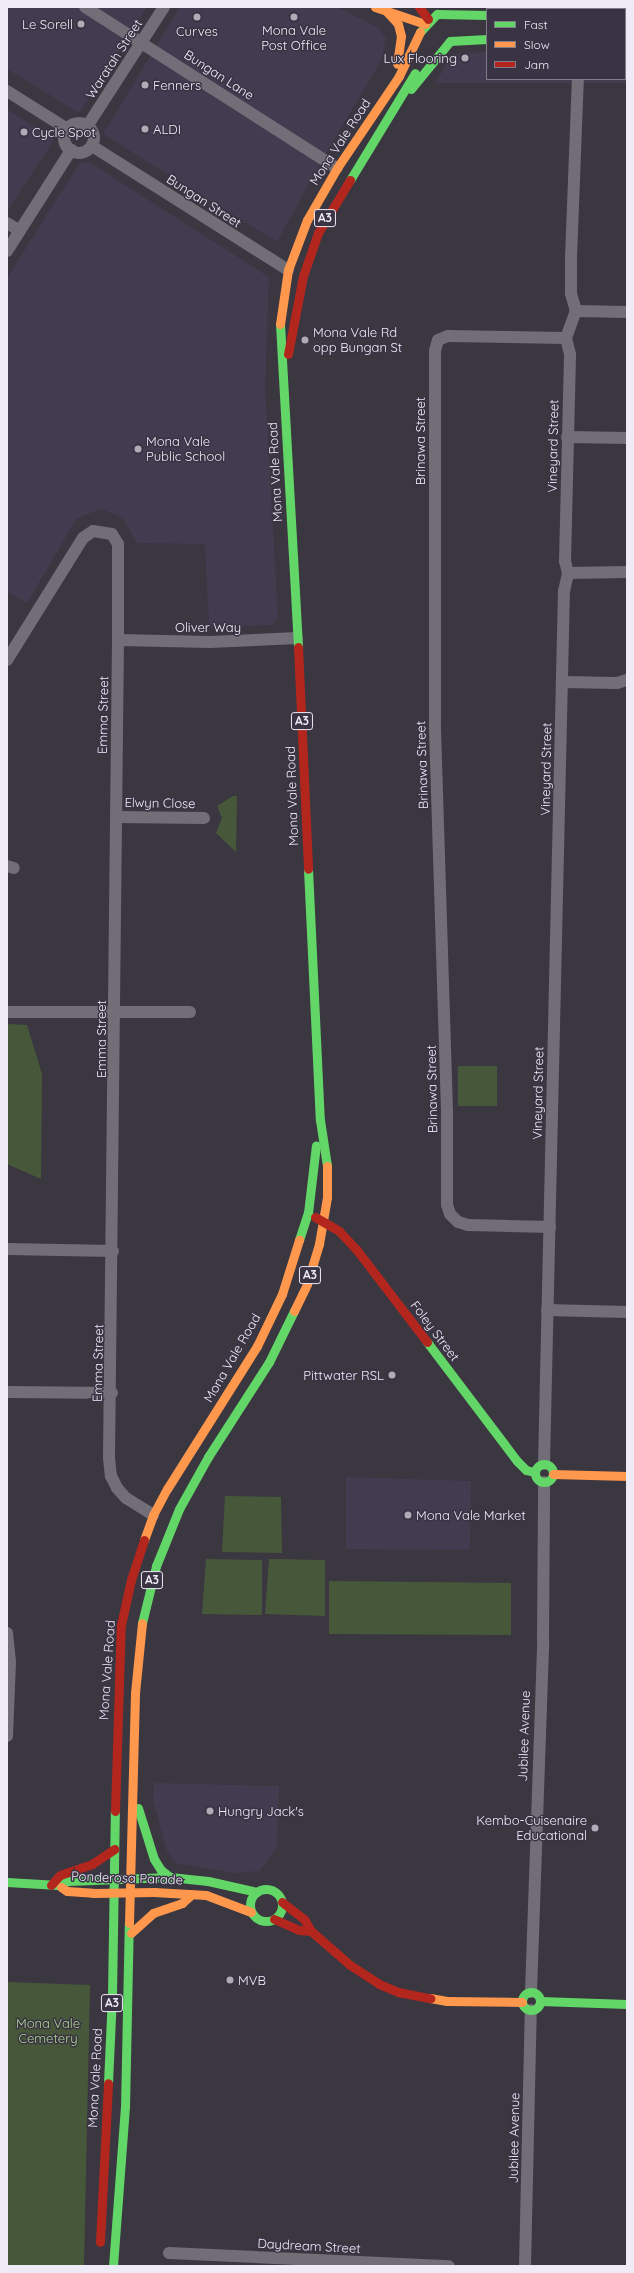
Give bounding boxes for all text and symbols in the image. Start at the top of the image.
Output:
legend [486,8,626,80]
marker: Curves [192,12,202,22]
marker: Mona Vale Post Office [289,12,299,22]
place label: Le Sorell [22,16,73,32]
street label: Waratah Street [82,16,146,102]
text: Fast [524,17,548,32]
marker: Le Sorell [76,19,86,29]
place label: Curves [176,23,218,39]
place label: Mona Vale Post Office [261,23,327,54]
text: Slow [524,37,550,52]
street label: Bungan Lane [181,47,257,103]
place label: Lux Flooring [384,50,457,66]
marker: Lux Flooring [460,53,470,63]
text: Jam [524,57,549,72]
place label: Fenners [153,77,201,93]
marker: Fenners [140,80,150,90]
street label: Mona Vale Road [306,96,374,188]
place label: ALDI [153,121,181,137]
place label: Cycle Spot [32,124,96,140]
marker: ALDI [140,124,150,134]
marker: Cycle Spot [19,127,29,137]
street label: Bungan Street [164,171,244,231]
road number: A3 [313,208,337,228]
place label: Mona Vale Rd opp Bungan St [313,325,402,356]
marker: Mona Vale Rd opp Bungan St [300,335,310,345]
street label: Brinawa Street [412,397,428,485]
street label: Vineyard Street [544,399,562,493]
street label: Mona Vale Road [265,422,285,522]
place label: Mona Vale Public School [146,434,225,465]
marker: Mona Vale Public School [133,444,143,454]
street label: Oliver Way [175,619,241,635]
street label: Emma Street [95,676,111,754]
road number: A3 [290,711,314,731]
street label: Brinawa Street [413,721,431,809]
street label: Vineyard Street [537,722,555,816]
street label: Mona Vale Road [282,746,302,846]
street label: Elwyn Close [124,795,196,811]
street label: Emma Street [93,1000,109,1078]
street label: Brinawa Street [423,1045,441,1133]
street label: Vineyard Street [529,1046,547,1140]
road number: A3 [298,1265,322,1285]
street label: Foley Street [407,1298,463,1364]
street label: Mona Vale Road [200,1311,264,1405]
street label: Emma Street [90,1324,106,1402]
place label: Pittwater RSL [303,1367,384,1383]
marker: Pittwater RSL [387,1370,397,1380]
place label: Mona Vale Market [416,1507,526,1523]
marker: Mona Vale Market [403,1510,413,1520]
road number: A3 [140,1570,164,1590]
street label: Mona Vale Road [96,1620,118,1720]
street label: Jubilee Avenue [515,1690,533,1782]
place label: Hungry Jack's [218,1803,304,1819]
marker: Hungry Jack's [205,1806,215,1816]
place label: Kembo-Cuisenaire Educational [476,1813,587,1844]
marker: Kembo-Cuisenaire Educational [590,1823,600,1833]
street label: Ponderosa Parade [71,1868,183,1888]
place label: MVB [238,1972,266,1988]
marker: MVB [225,1975,235,1985]
road number: A3 [100,1993,124,2013]
park label: Mona Vale Cemetery [16,2016,80,2047]
street label: Mona Vale Road [85,2028,105,2128]
street label: Jubilee Avenue [505,2092,523,2184]
street label: Daydream Street [257,2236,361,2256]

